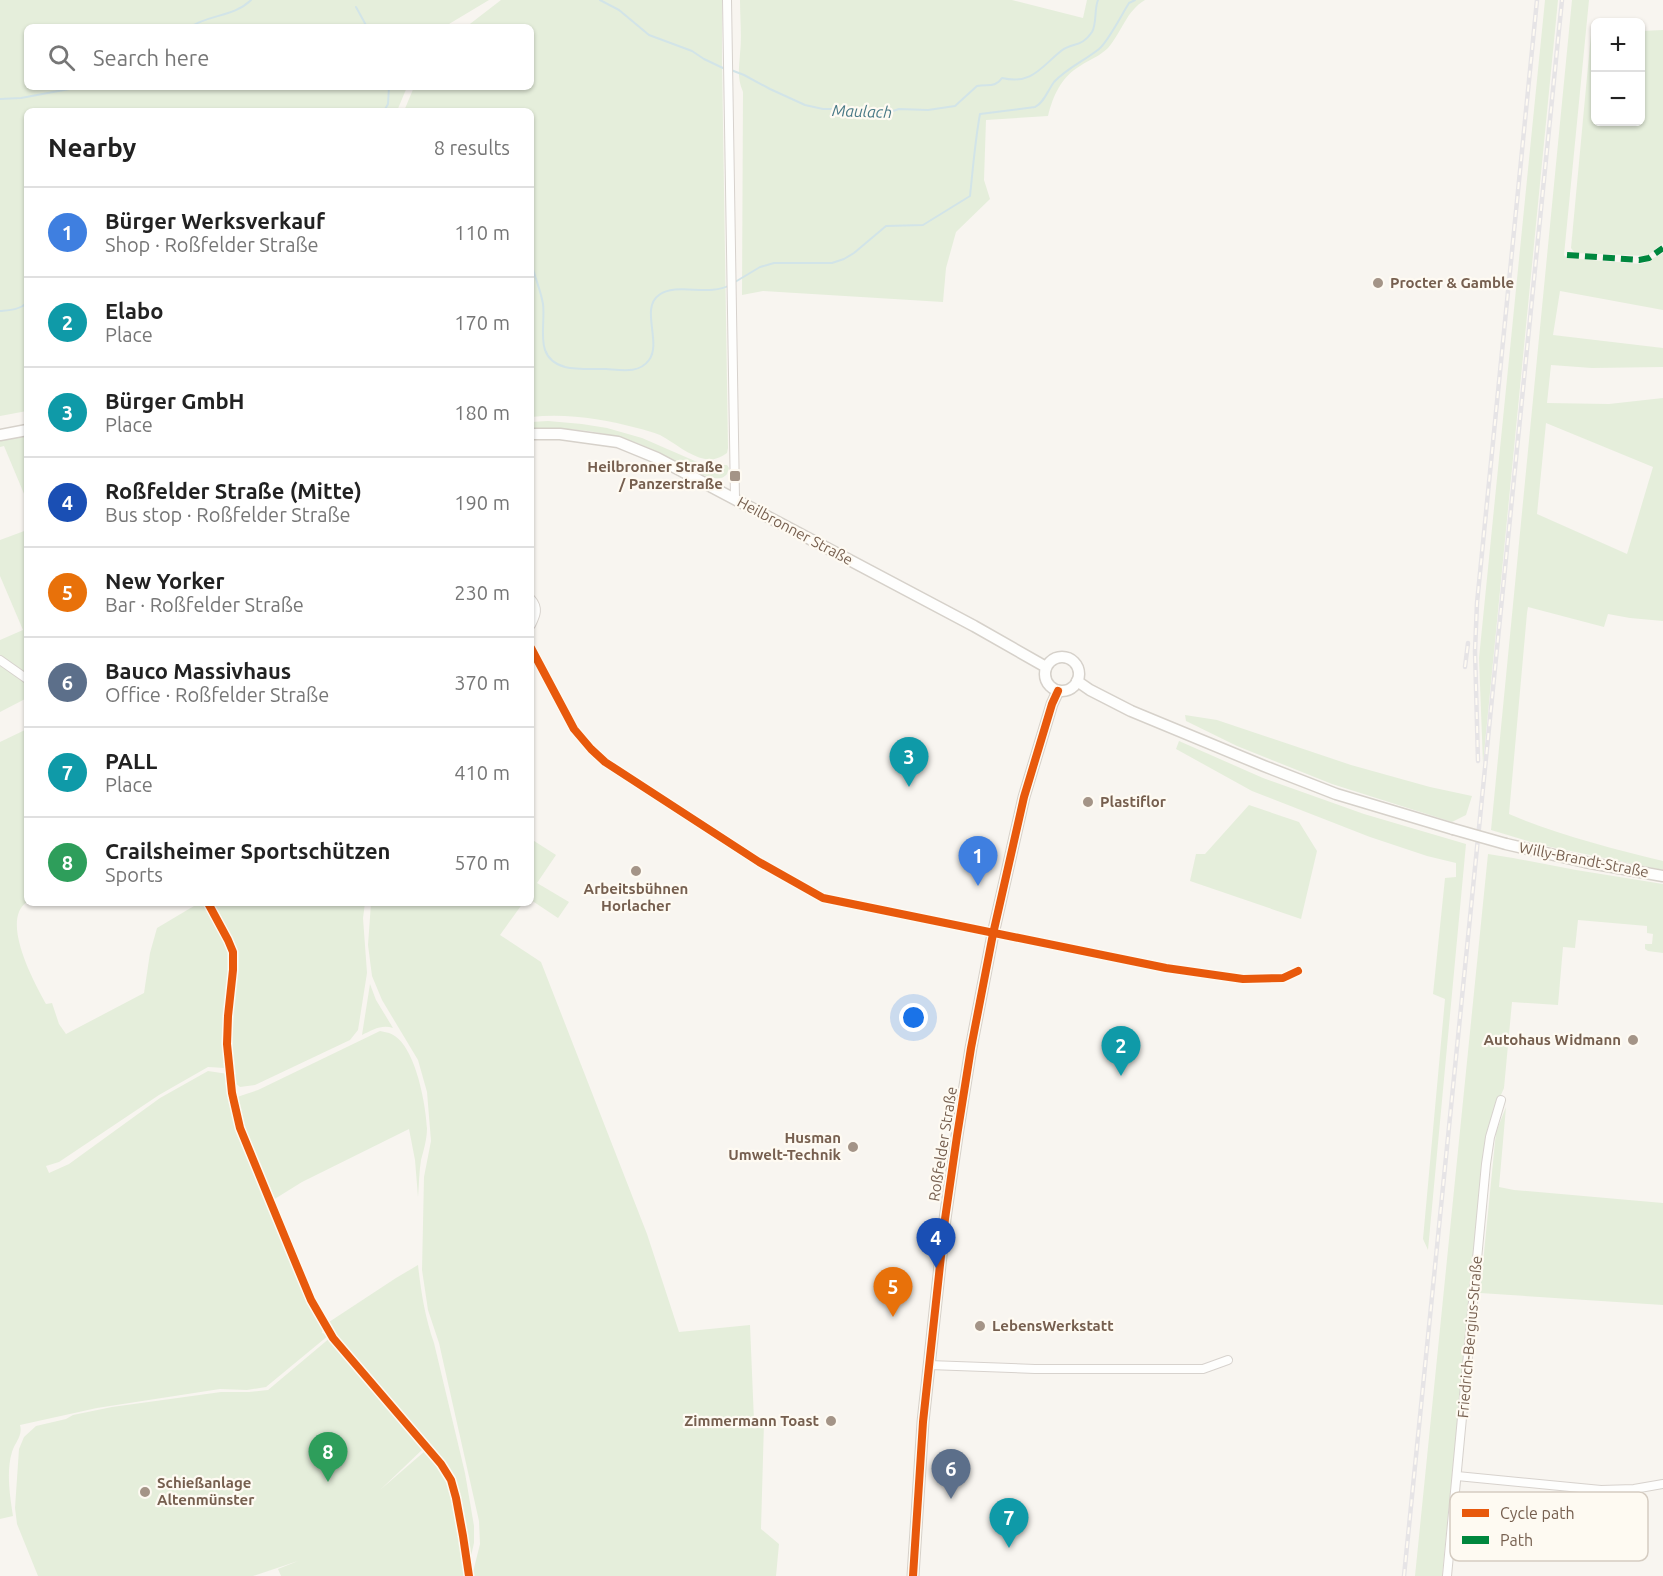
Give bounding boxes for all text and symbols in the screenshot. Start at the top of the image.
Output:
map controls [1591,18,1645,126]
button: + [1591,18,1645,72]
search box [24,24,534,90]
icon: search [45,41,78,74]
text: Search here [93,45,209,70]
button: − [1591,72,1645,126]
water label: Maulach [832,101,892,121]
text: Nearby [48,133,136,162]
text: 8 results [434,136,510,159]
text: Bürger Werksverkauf [105,208,325,233]
text: 1 [62,221,73,244]
text: 110 m [454,221,510,244]
text: Shop · Roßfelder Straße [105,233,319,256]
place label: Procter & Gamble [1390,274,1514,291]
marker: Procter & Gamble [1371,276,1385,290]
text: Elabo [105,298,163,323]
text: 2 [62,311,73,334]
text: 170 m [454,311,510,334]
text: Place [105,323,153,346]
text: Bürger GmbH [105,388,245,413]
text: 3 [62,401,73,424]
text: 180 m [454,401,510,424]
text: Place [105,413,153,436]
place label: Heilbronner Straße / Panzerstraße [587,458,723,492]
marker: Heilbronner Straße / Panzerstraße [728,469,742,483]
text: Roßfelder Straße (Mitte) [105,478,362,503]
text: 4 [62,491,73,514]
text: 190 m [454,491,510,514]
street label: Heilbronner Straße [735,493,856,568]
text: Bus stop · Roßfelder Straße [105,503,351,526]
text: New Yorker [105,568,225,593]
text: 5 [62,581,73,604]
text: 230 m [454,581,510,604]
text: Bar · Roßfelder Straße [105,593,304,616]
text: Bauco Massivhaus [105,658,291,683]
text: 6 [62,671,73,694]
text: 370 m [454,671,510,694]
text: Office · Roßfelder Straße [105,683,329,706]
pin: 3 [890,738,928,787]
text: PALL [105,748,157,773]
text: 7 [62,761,73,784]
text: 410 m [454,761,510,784]
text: Place [105,773,153,796]
place label: Plastiflor [1100,793,1167,810]
marker: Plastiflor [1081,795,1095,809]
pin: 1 [958,836,998,886]
text: Crailsheimer Sportschützen [105,838,390,863]
street label: Willy-Brandt-Straße [1518,839,1650,880]
text: 8 [62,851,73,874]
text: 570 m [454,851,510,874]
text: Sports [105,863,163,886]
marker: Arbeitsbühnen Horlacher [629,864,643,878]
place label: Arbeitsbühnen Horlacher [584,880,688,914]
your location [899,1003,928,1032]
pin: 2 [1102,1026,1140,1076]
place label: Autohaus Widmann [1484,1031,1621,1048]
marker: Autohaus Widmann [1626,1033,1640,1047]
street label: Roßfelder Straße [925,1085,960,1202]
place label: Husman Umwelt-Technik [728,1129,842,1163]
marker: Husman Umwelt-Technik [846,1140,860,1154]
pin: 4 [916,1218,956,1268]
street label: Friedrich-Bergius-Straße [1454,1255,1485,1419]
pin: 5 [874,1268,912,1317]
place label: LebensWerkstatt [992,1317,1114,1334]
marker: LebensWerkstatt [973,1319,987,1333]
place label: Zimmermann Toast [684,1412,820,1429]
marker: Zimmermann Toast [824,1414,838,1428]
pin: 8 [308,1432,348,1482]
pin: 6 [932,1450,970,1499]
place label: Schießanlage Altenmünster [157,1474,255,1508]
marker: Schießanlage Altenmünster [138,1485,152,1499]
legend [1450,1492,1648,1561]
pin: 7 [990,1498,1028,1548]
text: Cycle path [1500,1504,1575,1522]
text: Path [1500,1531,1533,1549]

